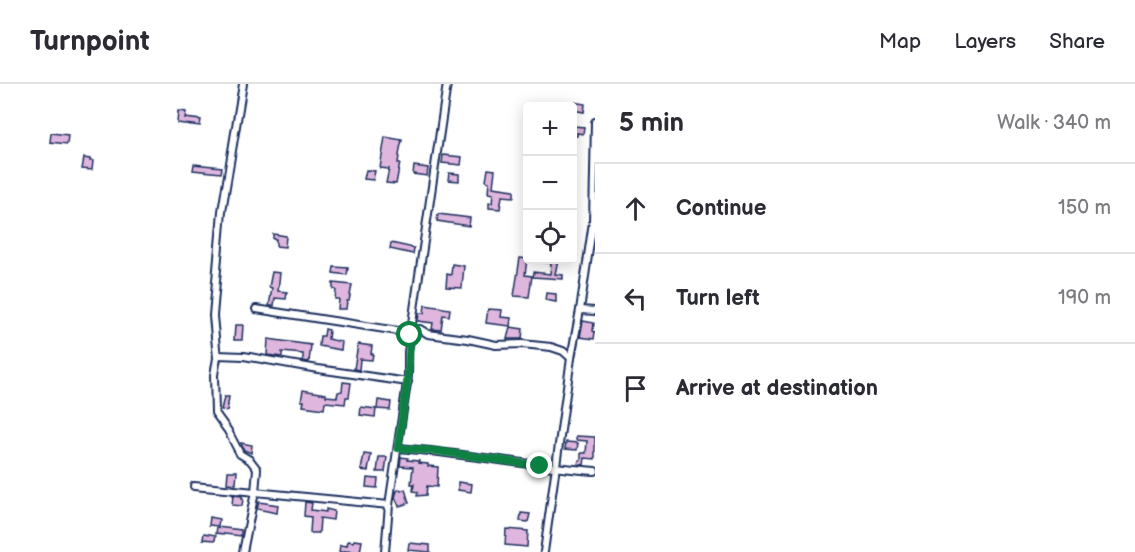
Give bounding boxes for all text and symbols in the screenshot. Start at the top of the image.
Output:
text: Turnpoint [30,25,150,58]
text: Map [879,29,921,54]
text: Layers [954,29,1016,54]
text: Share [1049,29,1105,54]
map controls [523,102,577,264]
button: + [523,102,577,156]
text: 5 min [619,108,684,139]
text: Walk · 340 m [997,111,1111,135]
button: − [523,156,577,210]
icon: ahead [619,192,652,225]
text: Continue [676,195,766,222]
text: 150 m [1058,196,1111,220]
button: locate [523,210,577,264]
icon: left [619,282,652,315]
text: Turn left [676,285,760,312]
text: 190 m [1058,286,1111,310]
route start [396,321,422,347]
icon: arrive [619,372,652,405]
text: Arrive at destination [676,375,878,402]
route end [526,452,552,478]

